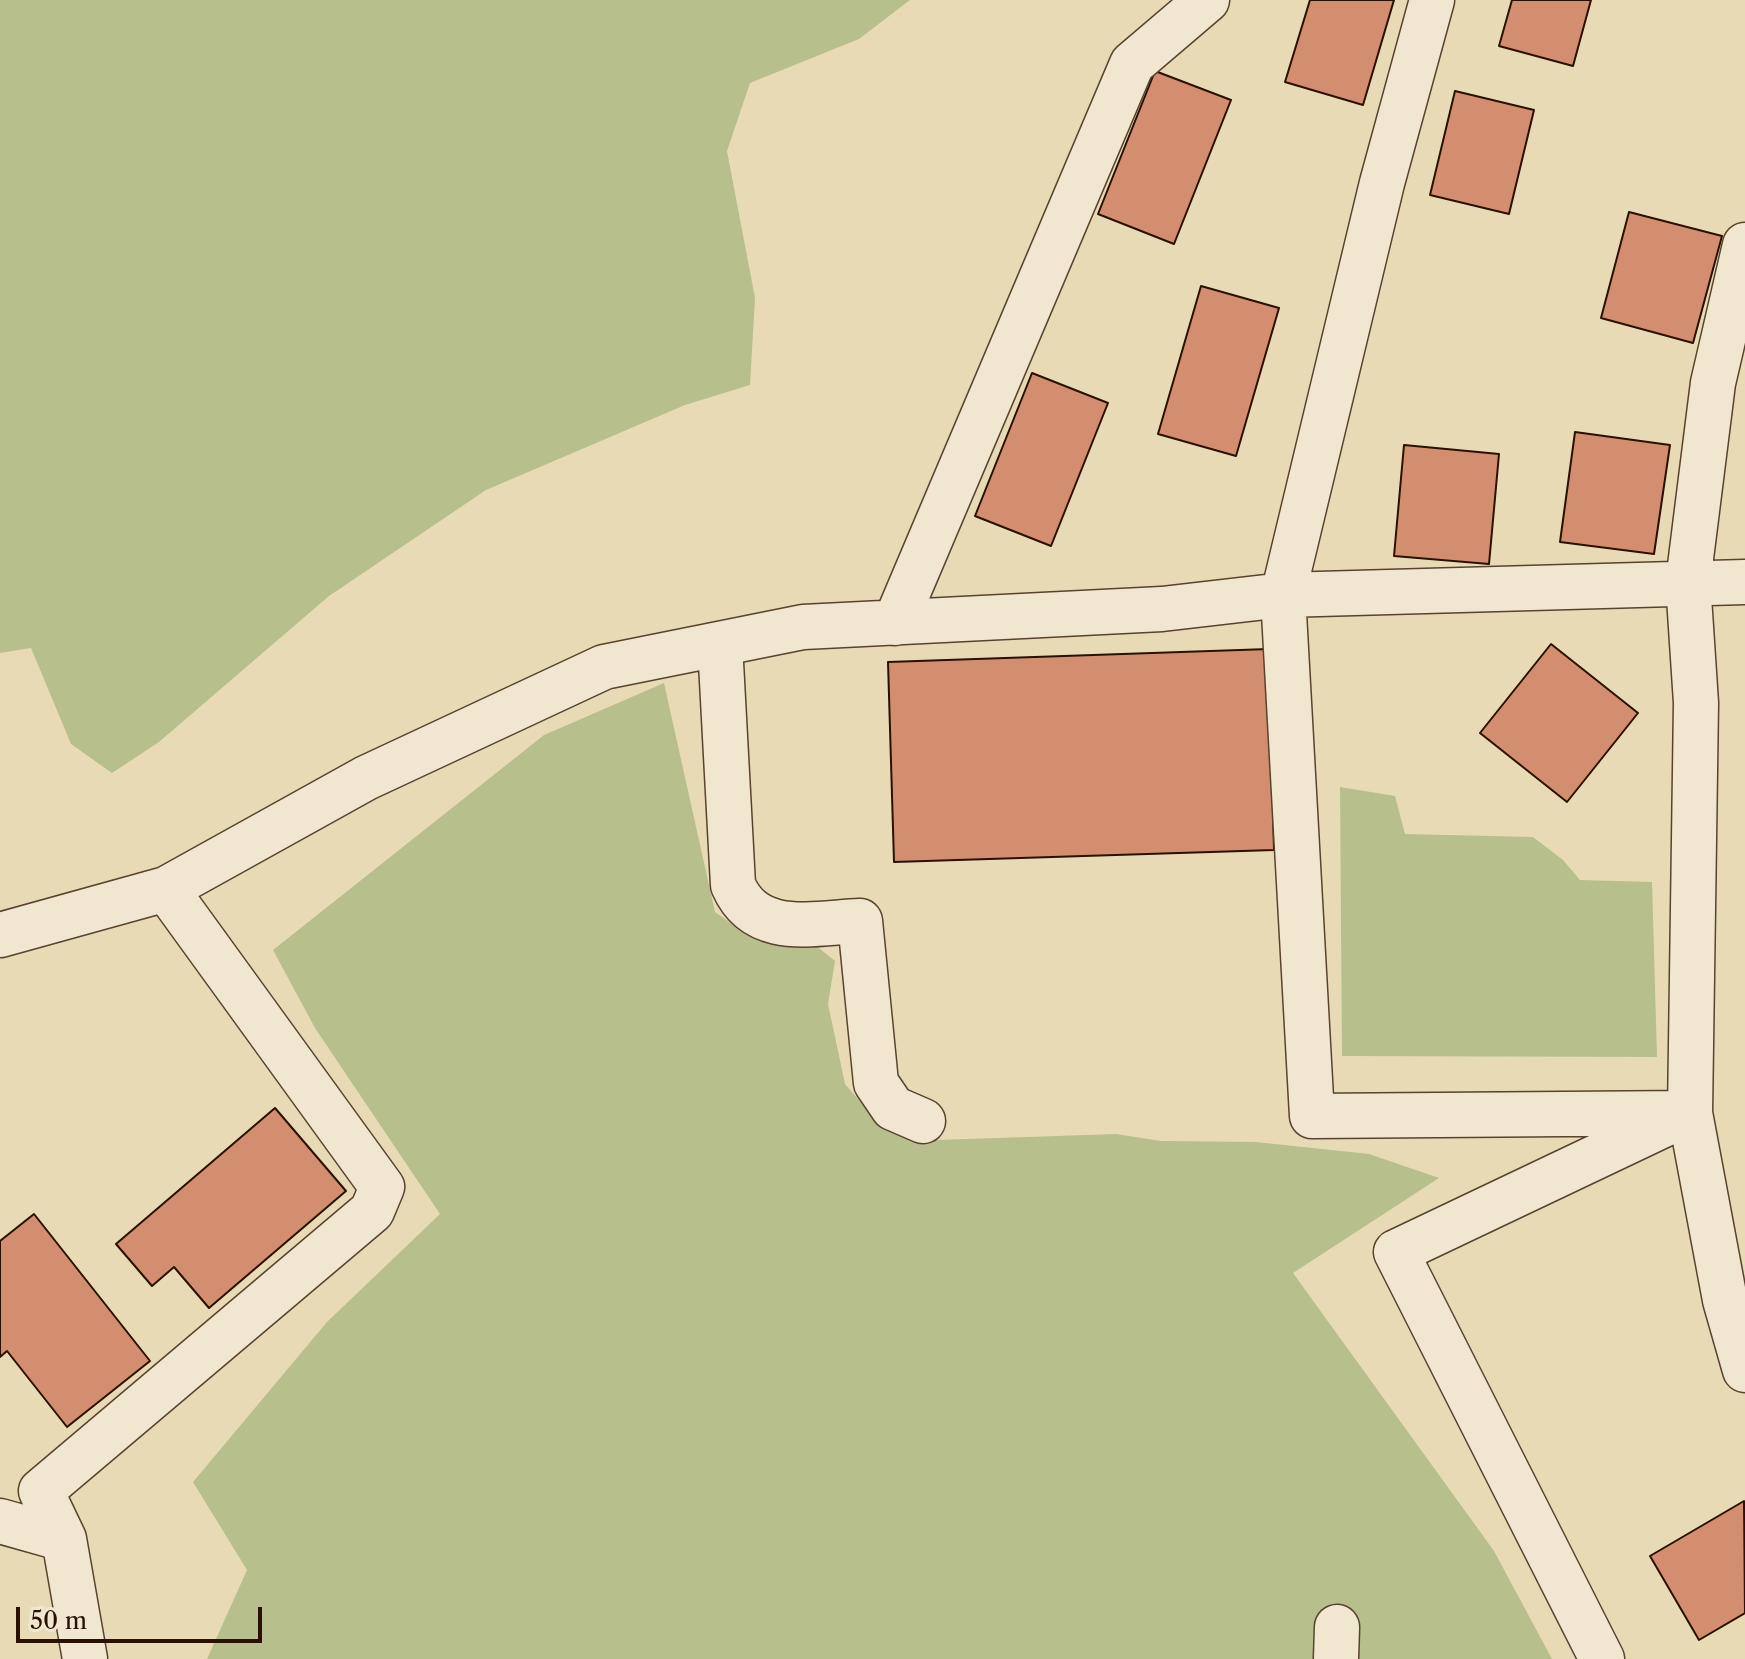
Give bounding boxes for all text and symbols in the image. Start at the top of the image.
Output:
scale bar [20,1591,266,1641]
text: 50 m [30,1606,87,1635]

